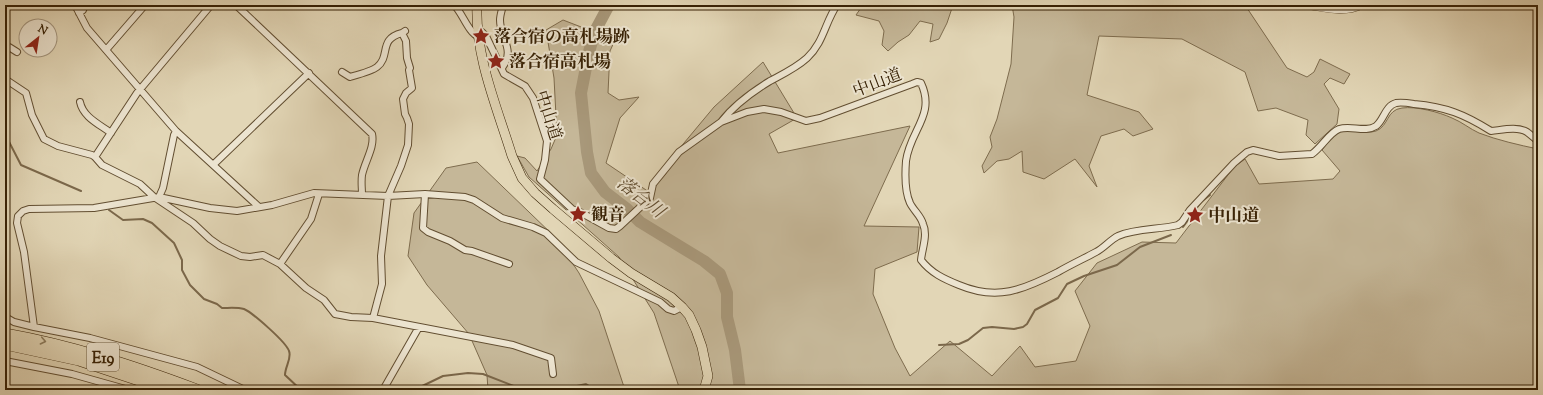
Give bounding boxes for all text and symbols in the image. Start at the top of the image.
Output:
north arrow [18,18,58,58]
text: N [34,21,50,39]
place icon: 落合宿の高札場跡 [471,26,491,46]
place label: 落合宿の高札場跡 [494,26,630,50]
place icon: 落合宿高札場 [486,51,506,71]
place label: 落合宿高札場 [509,51,611,75]
street label: 中山道 [850,64,906,104]
street label: 中山道 [528,88,566,144]
water label: 落合川 [610,172,671,227]
place icon: 観音 [568,204,588,224]
place label: 観音 [591,204,625,228]
place icon: 中山道 [1185,205,1205,225]
place label: 中山道 [1208,205,1259,229]
one-way arrow [40,337,46,345]
road number: E19 [87,343,119,371]

